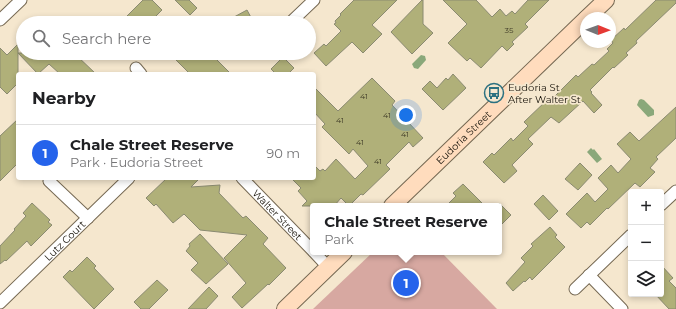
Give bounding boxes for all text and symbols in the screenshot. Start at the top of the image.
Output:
north arrow [580,12,616,48]
search box [16,16,316,60]
house number: 35 [505,25,514,35]
icon: search [30,27,52,49]
text: Search here [62,29,151,48]
place label: Eudoria St After Walter St [508,81,581,106]
bus stop icon: Eudoria St After Walter St [483,82,505,104]
text: Nearby [32,88,96,108]
house number: 41 [360,91,368,101]
your location [396,105,416,125]
street label: Eudoria Street [433,108,494,167]
house number: 41 [383,110,391,120]
house number: 41 [336,115,344,125]
house number: 41 [401,129,409,139]
text: Chale Street Reserve [70,135,234,154]
house number: 41 [356,137,364,147]
text: 1 [42,145,48,161]
text: 90 m [266,145,300,161]
text: Park · Eudoria Street [70,154,203,170]
house number: 41 [374,156,382,166]
street label: Walter Street [250,187,305,243]
map controls [628,189,664,297]
button: + [628,189,664,225]
popup [310,203,502,255]
text: Chale Street Reserve [324,212,488,231]
street label: Lutz Court [42,218,88,264]
button: − [628,225,664,261]
text: Park [324,231,354,247]
button: layers [628,261,664,297]
pin: 1 [393,268,419,298]

